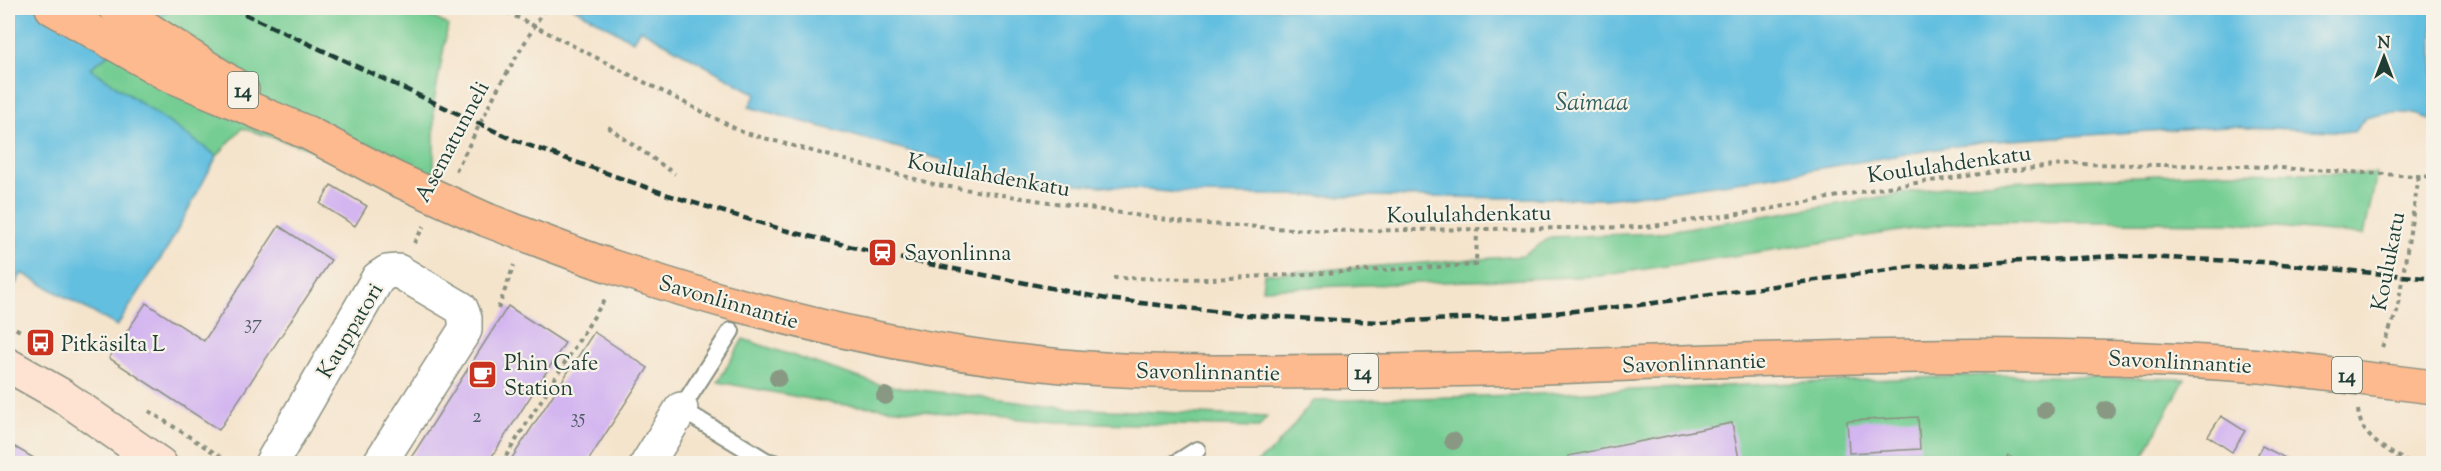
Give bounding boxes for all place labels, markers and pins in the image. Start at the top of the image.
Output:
station icon: Savonlinna [867,236,899,268]
place label: Savonlinna [904,239,1011,271]
bus stop icon: Pitkäsilta L [24,327,56,359]
place label: Pitkäsilta L [61,330,165,362]
place label: Phin Cafe Station [504,349,598,406]
cafe icon: Phin Cafe Station [467,359,499,391]

